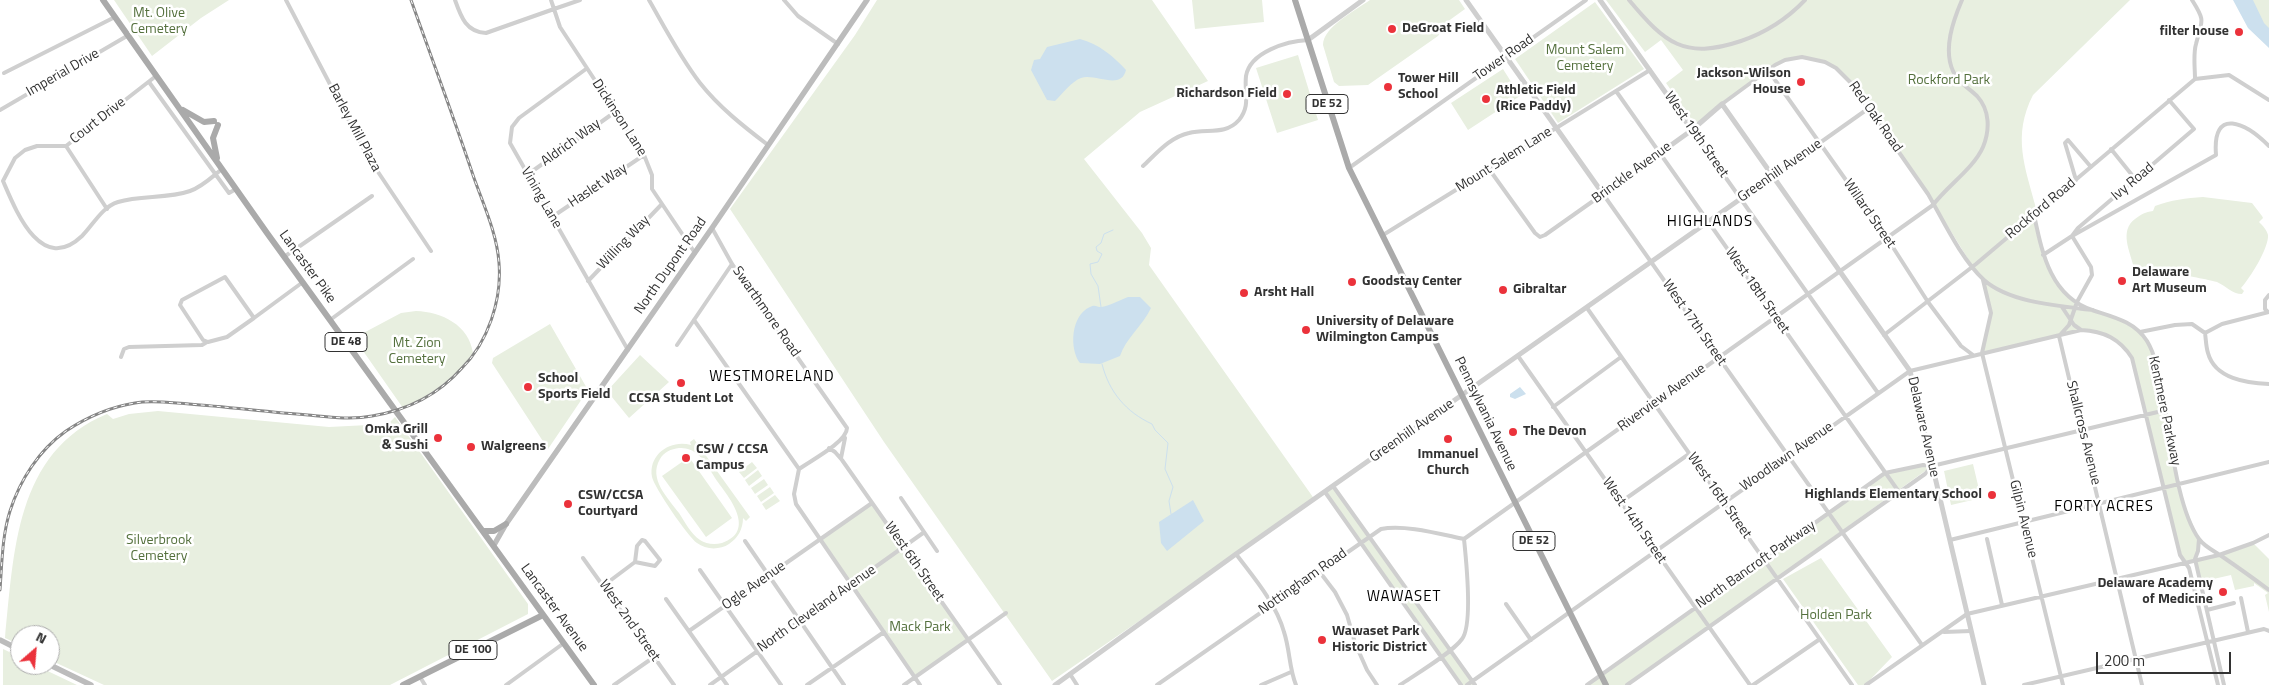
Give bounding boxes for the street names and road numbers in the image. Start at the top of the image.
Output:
street label: Tower Road [1471,31,1537,85]
street label: Imperial Drive [24,45,102,101]
street label: Dickinson Lane [588,76,650,160]
street label: Red Oak Road [1844,78,1906,156]
street label: Barley Mill Plaza [324,81,384,175]
street label: West 19th Street [1660,89,1732,181]
street label: Court Drive [67,94,129,148]
road number: DE 52 [1306,95,1348,114]
street label: Aldrich Way [538,116,604,170]
street label: Mount Salem Lane [1453,124,1555,196]
street label: Greenhill Avenue [1735,136,1825,206]
street label: Brinckle Avenue [1589,139,1675,207]
street label: Ivy Road [2108,159,2158,205]
street label: Haslet Way [565,160,631,212]
street label: Vining Lane [517,164,565,232]
street label: Rockford Road [2003,175,2079,243]
street label: Willard Street [1839,176,1899,252]
street label: Willing Way [594,212,654,274]
street label: North Dupont Road [631,214,711,318]
street label: Lancaster Pike [275,227,339,307]
street label: West 18th Street [1721,245,1793,337]
street label: Swarthmore Road [729,264,803,360]
street label: West 17th Street [1658,277,1730,369]
road number: DE 48 [325,332,367,352]
street label: Pennsylvania Avenue [1450,354,1520,474]
street label: Kentmere Parkway [2144,355,2184,467]
street label: Riverview Avenue [1615,360,1709,436]
street label: Delaware Avenue [1903,375,1943,479]
street label: Shallcross Avenue [2062,379,2104,487]
street label: Greenhill Avenue [1367,396,1457,466]
street label: Woodlawn Avenue [1737,419,1837,495]
street label: West 16th Street [1683,450,1755,542]
street label: West 14th Street [1598,475,1670,567]
street label: Gilpin Avenue [2005,478,2041,560]
street label: North Bancroft Parkway [1693,517,1819,613]
street label: West 6th Street [880,519,948,605]
road number: DE 52 [1513,532,1555,550]
street label: Nottingham Road [1256,545,1350,619]
street label: Ogle Avenue [719,558,789,614]
street label: Lancaster Avenue [516,561,592,655]
street label: North Cleveland Avenue [755,562,879,656]
street label: West 2nd Street [595,577,663,665]
road number: DE 100 [449,640,497,660]

